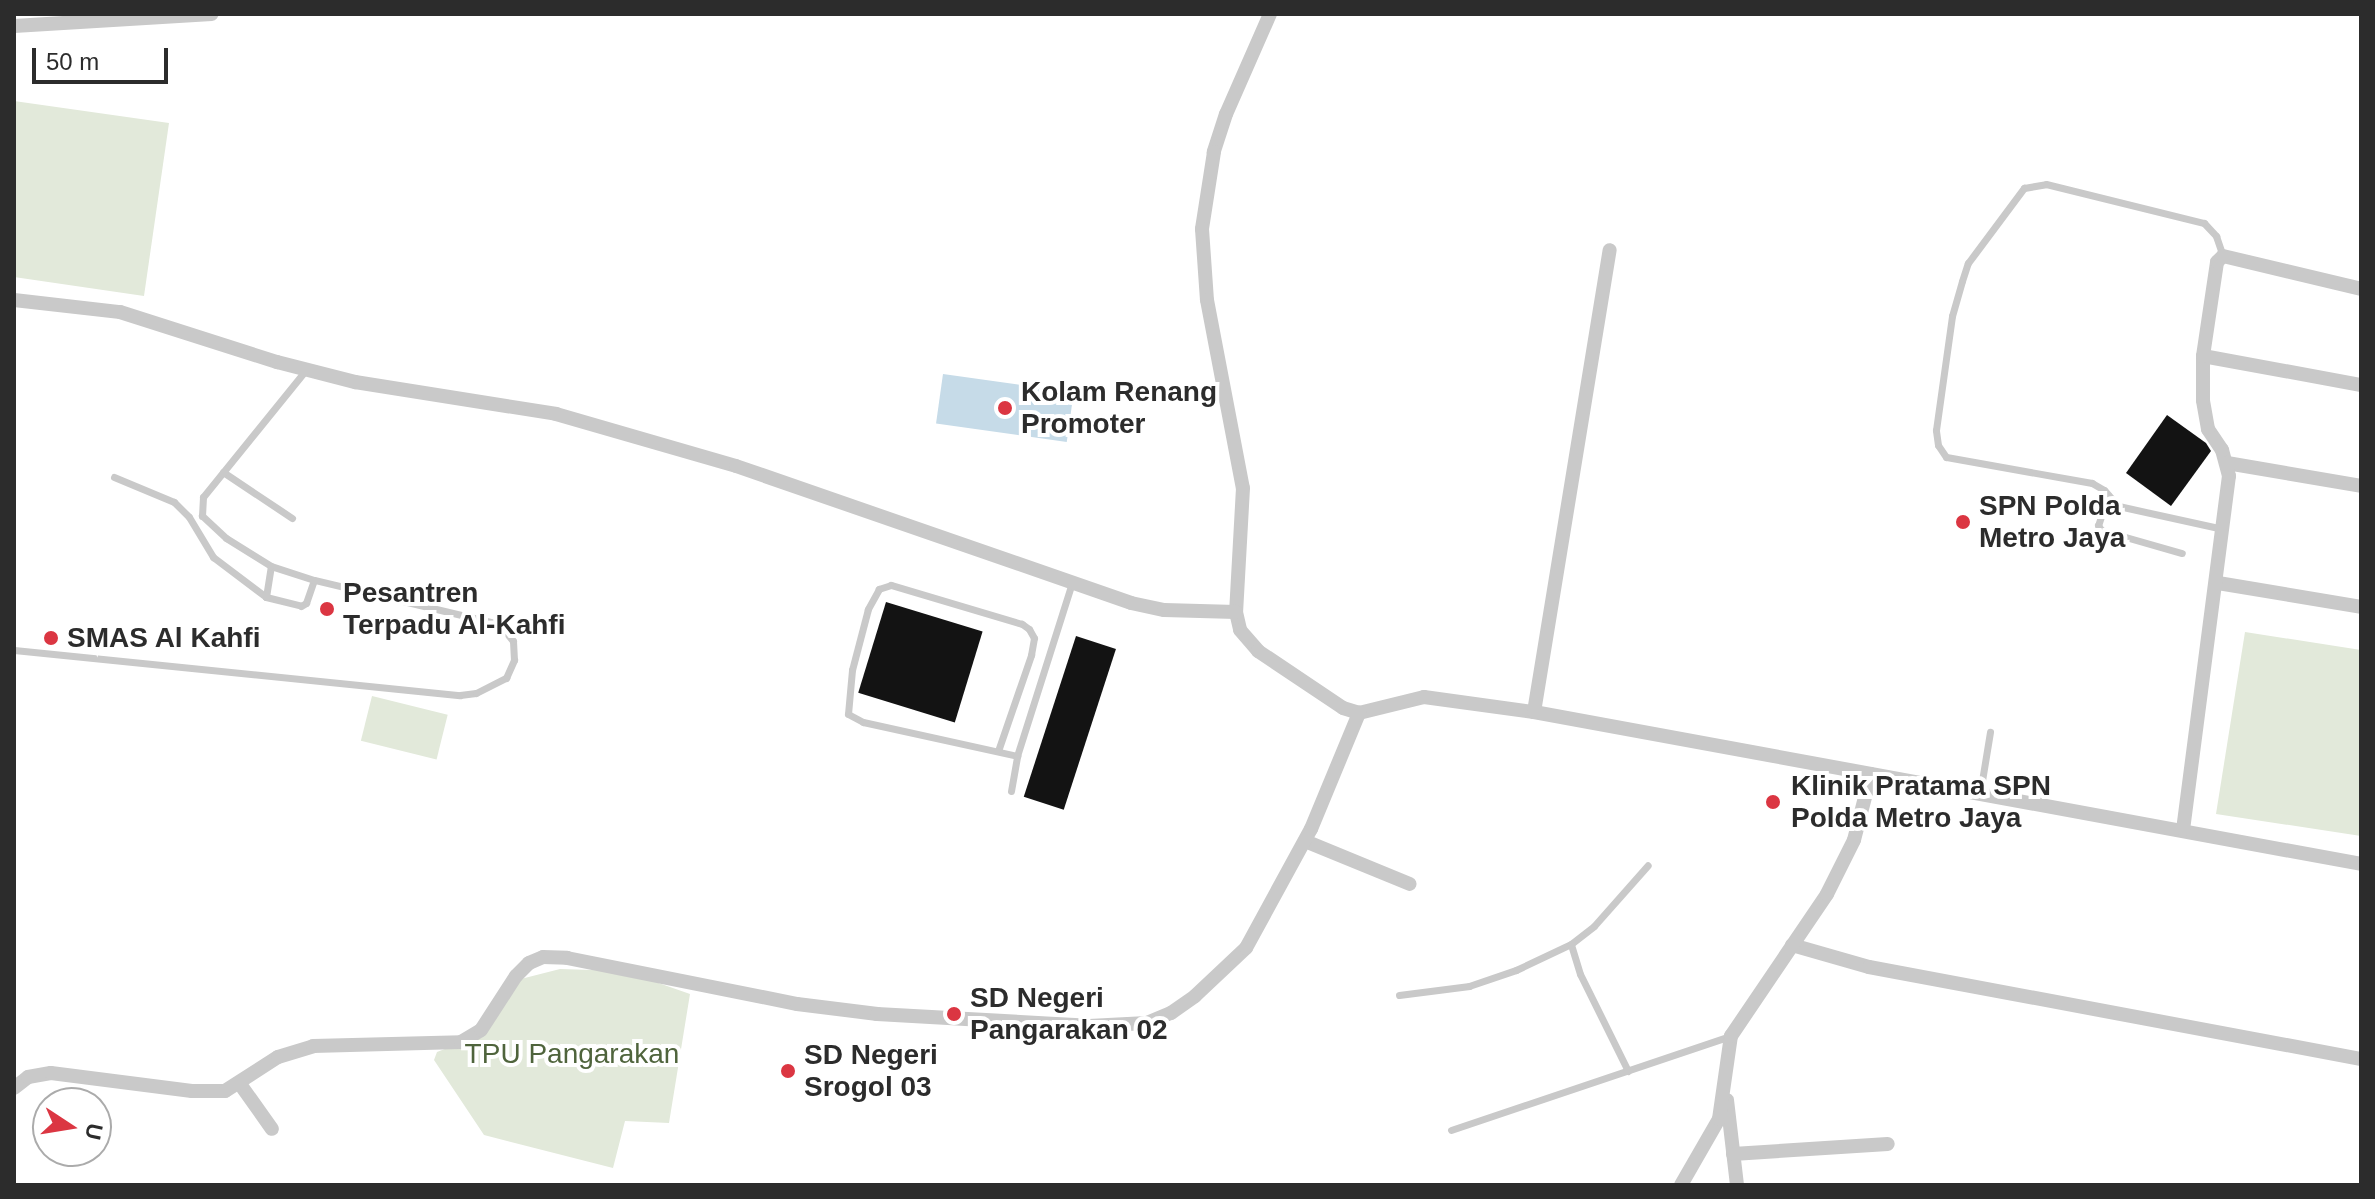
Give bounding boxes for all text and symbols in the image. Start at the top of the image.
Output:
scale bar [36,32,172,82]
text: 50 m [46,48,99,75]
place label: Kolam Renang Promoter [1021,375,1217,441]
marker: Kolam Renang Promoter [996,399,1014,417]
place label: SPN Polda Metro Jaya [1979,489,2125,555]
marker: SPN Polda Metro Jaya [1954,513,1972,531]
place label: Pesantren Terpadu Al-Kahfi [343,576,566,642]
marker: Pesantren Terpadu Al-Kahfi [318,600,336,618]
place label: SMAS Al Kahfi [67,621,261,655]
marker: SMAS Al Kahfi [42,629,60,647]
place label: Klinik Pratama SPN Polda Metro Jaya [1791,769,2051,835]
marker: Klinik Pratama SPN Polda Metro Jaya [1762,791,1784,813]
place label: SD Negeri Pangarakan 02 [970,981,1168,1047]
marker: SD Negeri Pangarakan 02 [945,1005,963,1023]
park label: TPU Pangarakan [465,1037,679,1071]
place label: SD Negeri Srogol 03 [804,1038,938,1104]
marker: SD Negeri Srogol 03 [779,1062,797,1080]
north arrow [32,1087,112,1167]
text: U [80,1121,108,1142]

